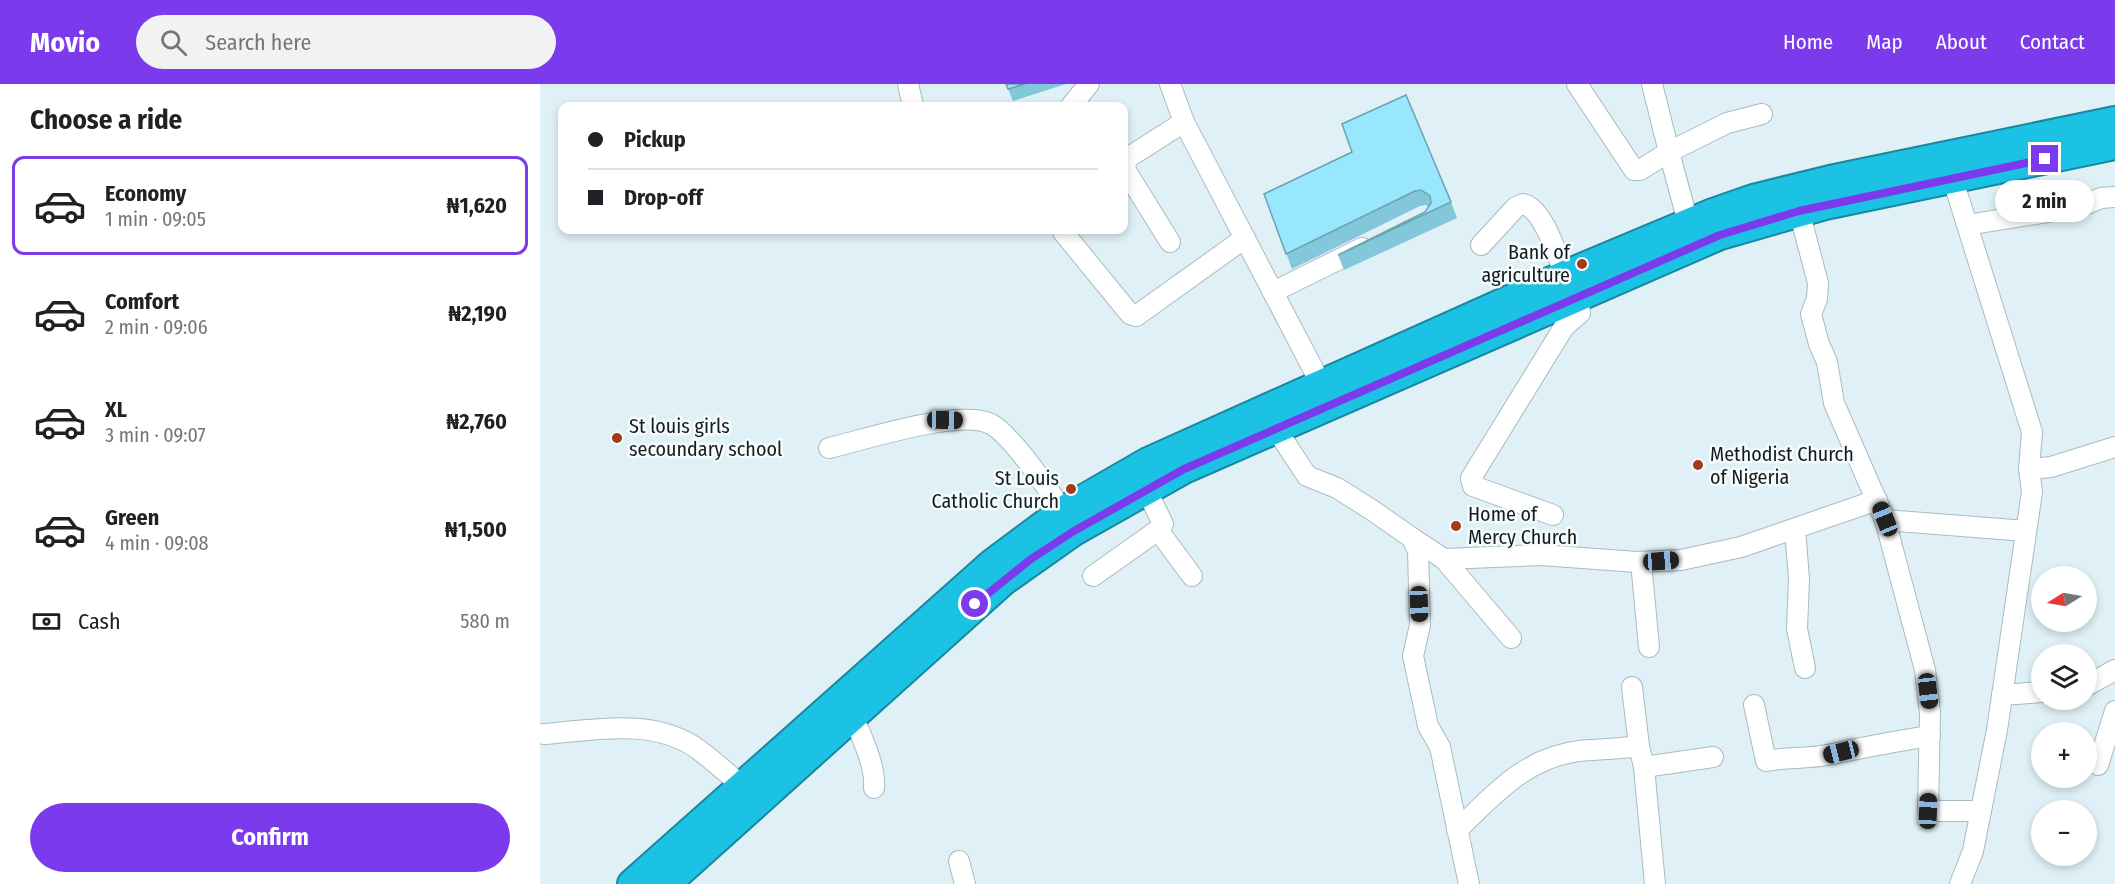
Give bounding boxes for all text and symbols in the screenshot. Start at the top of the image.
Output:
search box [136,15,556,69]
text: Movio [30,26,100,59]
icon: search [157,26,190,59]
text: Search here [205,29,311,56]
text: Home [1783,29,1833,55]
text: Map [1866,29,1903,55]
text: About [1936,29,1987,55]
text: Contact [2020,29,2085,55]
text: Choose a ride [30,104,182,136]
text: Pickup [624,126,686,153]
route end [2031,145,2058,172]
icon: car [33,179,87,233]
text: Economy [105,180,186,207]
callout: 2 min [1996,180,2095,222]
text: Drop-off [624,184,703,211]
text: 2 min [2022,189,2067,213]
text: ₦1,620 [446,192,507,219]
text: 1 min · 09:05 [105,207,206,231]
place label: Bank of agriculture [1482,240,1572,287]
marker: Bank of agriculture [1575,257,1589,271]
icon: car [33,287,87,341]
text: Comfort [105,288,179,315]
text: ₦2,190 [448,300,507,327]
text: 2 min · 09:06 [105,315,208,339]
icon: car [33,395,87,449]
text: XL [105,396,127,423]
text: ₦2,760 [446,408,507,435]
car [927,411,963,429]
place label: St louis girls secoundary school [629,414,782,461]
text: 3 min · 09:07 [105,423,206,447]
marker: St louis girls secoundary school [610,431,624,445]
place label: Methodist Church of Nigeria [1710,442,1854,489]
marker: Methodist Church of Nigeria [1691,458,1705,472]
place label: St Louis Catholic Church [932,466,1059,513]
marker: St Louis Catholic Church [1064,482,1078,496]
car [1870,499,1900,539]
place label: Home of Mercy Church [1468,502,1577,549]
icon: car [33,503,87,557]
text: Green [105,504,159,531]
text: ₦1,500 [445,516,507,543]
marker: Home of Mercy Church [1449,519,1463,533]
text: 4 min · 09:08 [105,531,209,555]
car [1642,551,1680,571]
north arrow [2031,566,2097,632]
map controls [2031,566,2097,866]
car [1409,586,1429,622]
route start [961,590,988,617]
icon: cash [30,605,63,638]
text: Cash [78,608,121,635]
text: 580 m [460,609,510,633]
button: layers [2031,644,2097,710]
car [1917,672,1939,710]
button: + [2031,722,2097,788]
car [1821,739,1861,765]
car [1918,793,1938,829]
button: − [2031,800,2097,866]
button: Confirm [30,803,510,872]

